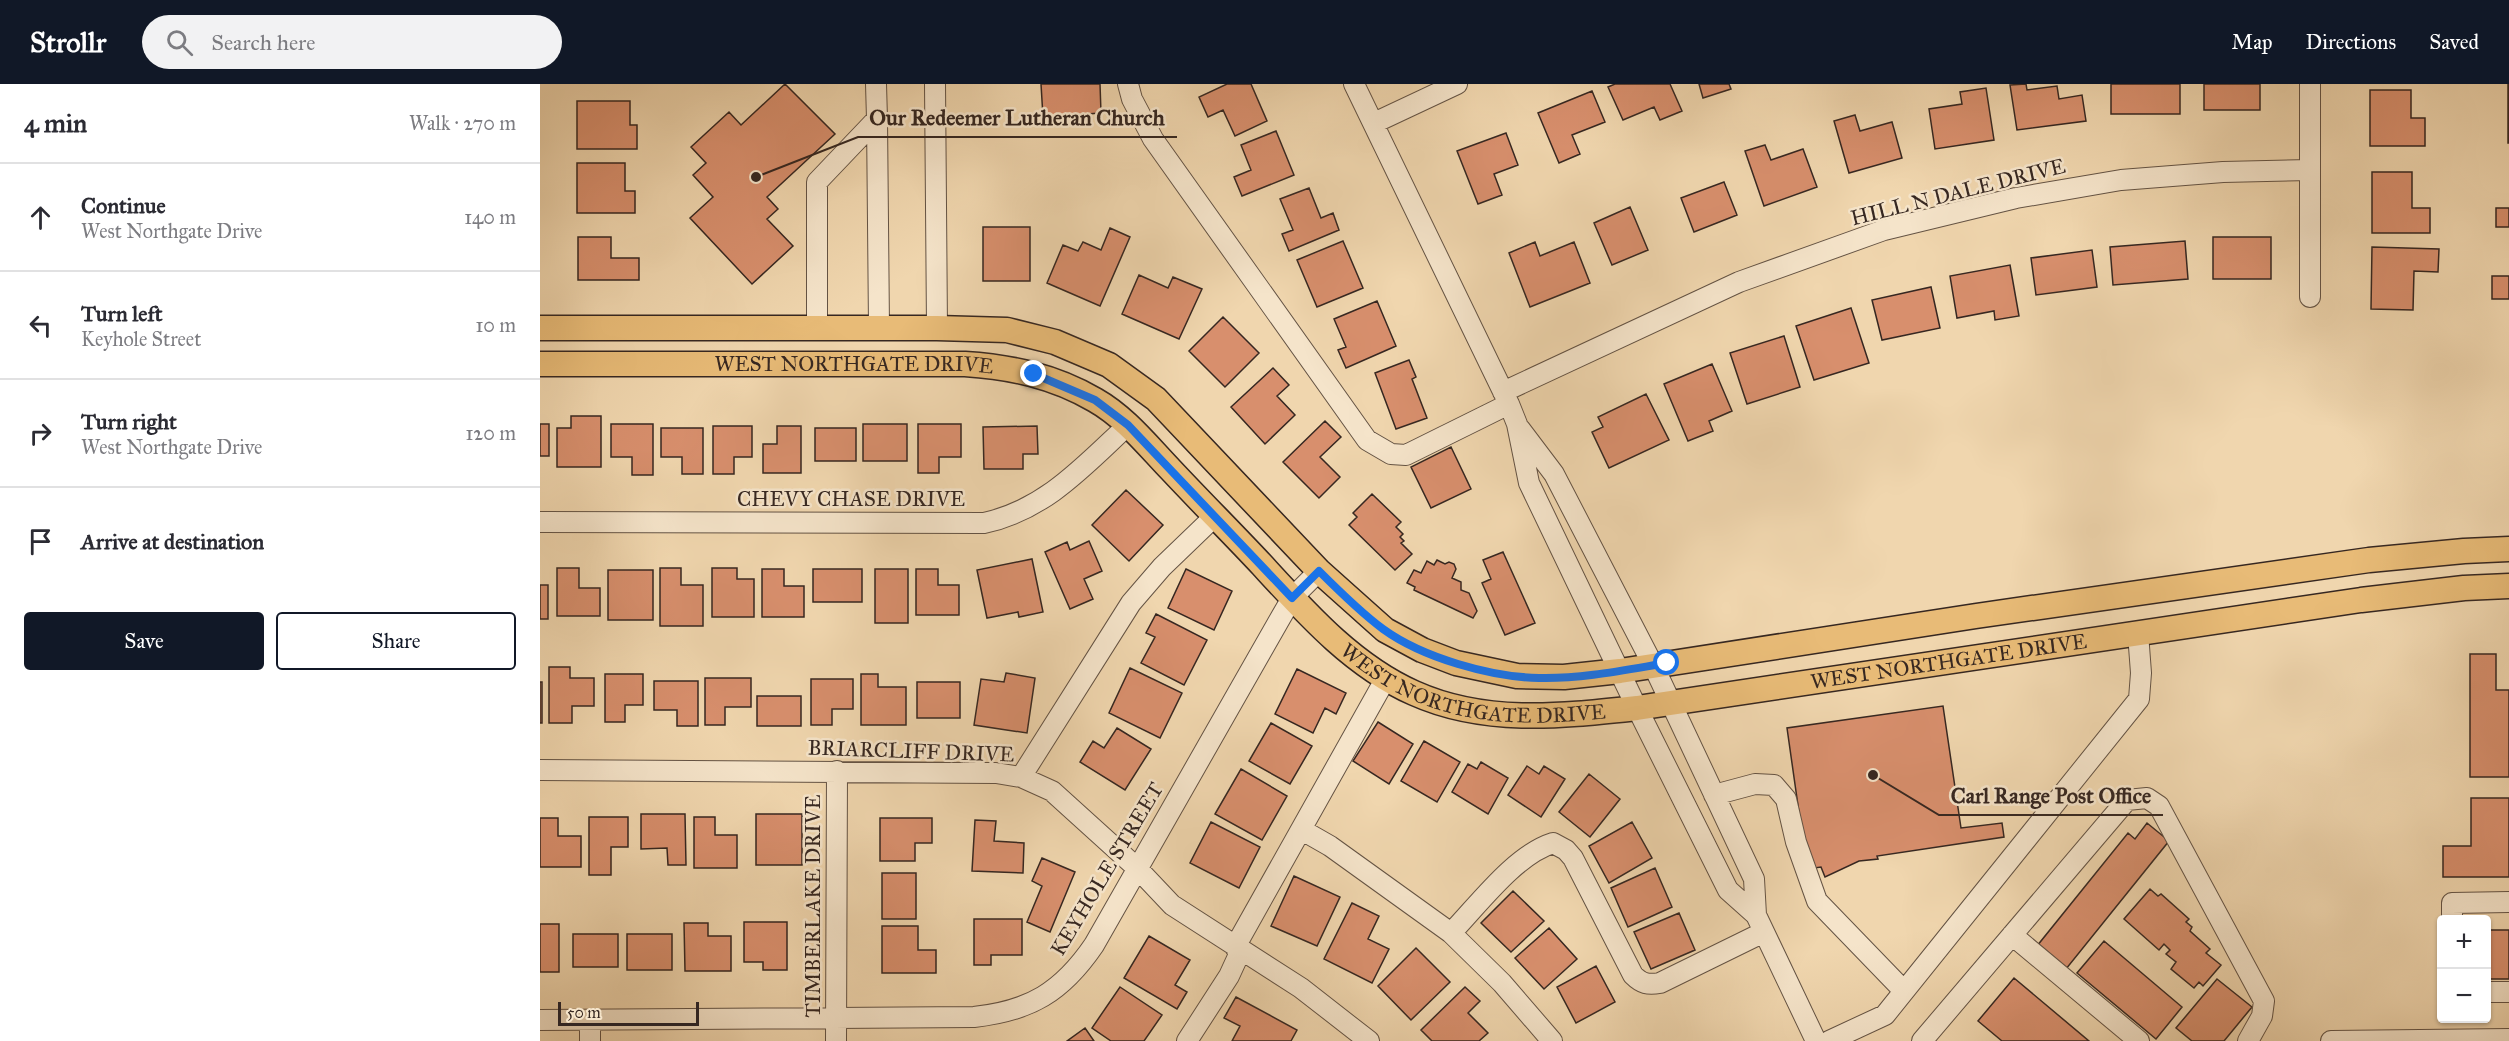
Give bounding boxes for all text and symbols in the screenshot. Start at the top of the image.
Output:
search box [142,15,562,69]
text: Strollr [30,25,106,60]
icon: search [163,26,196,59]
text: Search here [211,29,315,56]
text: Map [2232,29,2273,55]
text: Directions [2306,29,2396,55]
text: Saved [2429,29,2479,55]
callout: Our Redeemer Lutheran Church [858,97,1177,137]
text: Our Redeemer Lutheran Church [869,104,1166,131]
text: 4 min [24,107,87,139]
text: Walk · 270 m [409,111,516,135]
street label: HILL N DALE DRIVE [1848,153,2068,231]
text: Continue [81,192,166,219]
icon: ahead [24,201,57,234]
text: 140 m [464,205,516,229]
text: West Northgate Drive [81,219,262,243]
text: Turn left [81,300,163,327]
icon: left [24,309,57,342]
text: 10 m [475,313,516,337]
text: Keyhole Street [81,327,201,351]
street label: WEST NORTHGATE DRIVE [715,351,995,380]
route end [1020,360,1046,386]
text: Turn right [81,408,177,435]
icon: right [24,417,57,450]
text: 120 m [465,421,516,445]
text: West Northgate Drive [81,435,262,459]
street label: CHEVY CHASE DRIVE [737,486,965,512]
icon: arrive [24,525,57,558]
text: Arrive at destination [81,528,264,555]
button: Save [24,612,264,670]
button: Share [276,612,516,670]
street label: WEST NORTHGATE DRIVE [1809,628,2088,695]
street label: WEST NORTHGATE DRIVE [1335,637,1607,729]
route start [1653,649,1679,675]
street label: BRIARCLIFF DRIVE [807,734,1015,768]
callout: Carl Range Post Office [1939,775,2163,815]
street label: KEYHOLE STREET [1045,778,1169,960]
text: Carl Range Post Office [1951,782,2151,809]
street label: TIMBERLAKE DRIVE [800,794,826,1018]
map controls [2437,915,2491,1023]
button: + [2437,915,2491,969]
button: − [2437,969,2491,1023]
scale bar [558,999,699,1026]
text: 50 m [567,1003,601,1022]

